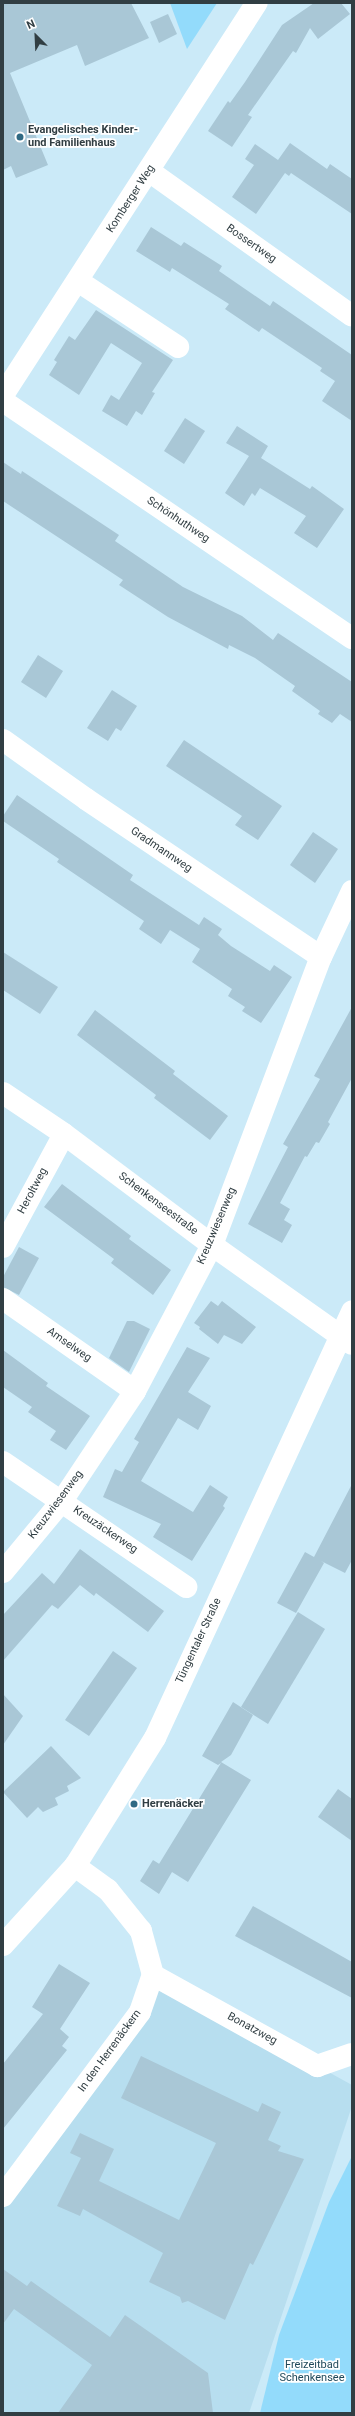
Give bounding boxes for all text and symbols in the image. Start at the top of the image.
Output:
north arrow [16,16,56,56]
text: N [25,17,37,32]
place label: Evangelisches Kinder- und Familienhaus [28,124,138,150]
marker: Evangelisches Kinder- und Familienhaus [15,132,25,142]
street label: Komberger Weg [104,163,158,235]
street label: Bossertweg [223,222,279,266]
street label: Schönhuthweg [144,494,212,546]
street label: Gradmannweg [128,825,194,875]
street label: Heroltweg [15,1166,51,1216]
street label: Schenkenseestraße [116,1170,200,1238]
street label: Kreuzwiesenweg [195,1185,239,1267]
street label: Amselweg [44,1325,94,1365]
street label: Kreuzwiesenweg [26,1468,86,1542]
street label: Kreuzäckerweg [70,1504,140,1556]
street label: Tüngentaler Straße [173,1596,225,1686]
place label: Herrenäcker [142,1797,203,1811]
marker: Herrenäcker [129,1799,139,1809]
street label: In den Herrenäckern [76,2007,144,2095]
street label: Bonatzweg [225,2010,279,2048]
park label: Freizeitbad Schenkensee [280,2359,344,2385]

